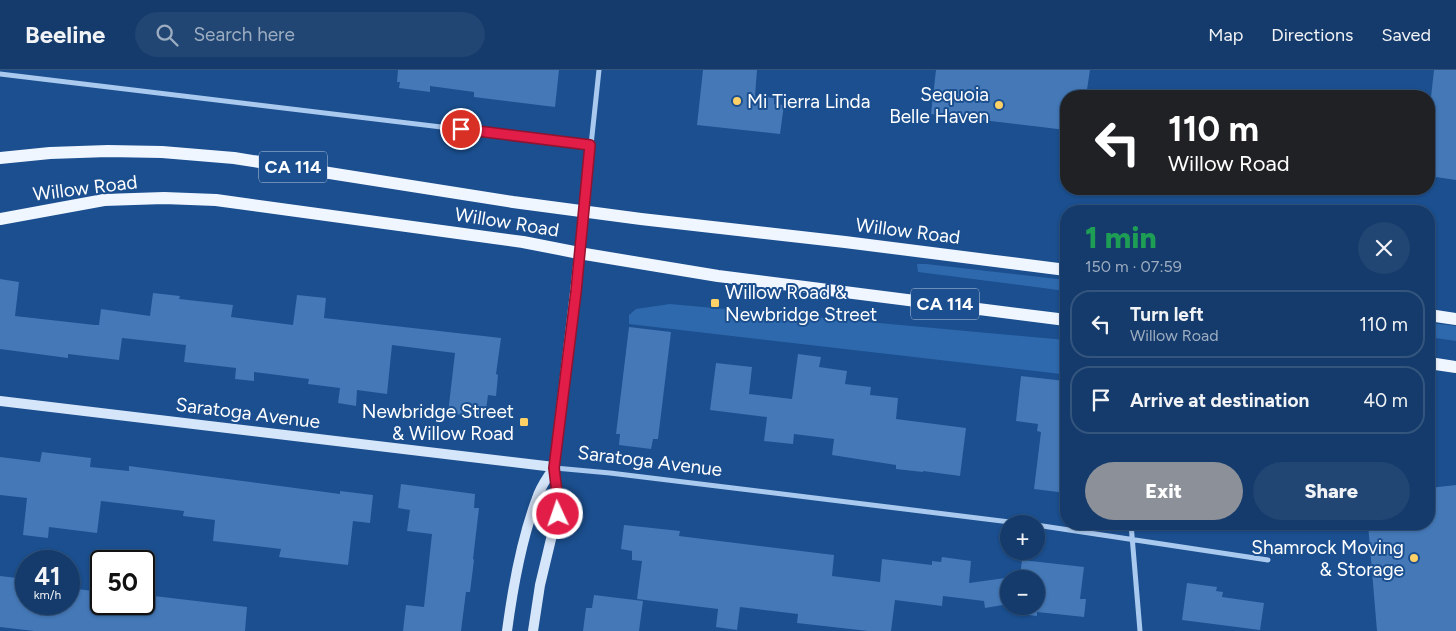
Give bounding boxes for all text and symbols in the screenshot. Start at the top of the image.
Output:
search box [135,12,485,57]
text: Beeline [25,20,105,49]
icon: search [153,21,181,49]
text: Search here [193,23,295,46]
text: Map [1208,24,1243,46]
text: Directions [1271,24,1353,46]
text: Saved [1381,24,1431,46]
place label: Sequoia Belle Haven [889,83,989,128]
place label: Mi Tierra Linda [747,90,870,113]
marker: Mi Tierra Linda [731,95,743,107]
marker: Sequoia Belle Haven [993,99,1005,111]
pin [440,108,482,150]
text: 110 m [1168,108,1259,150]
icon: left [1085,110,1150,175]
icon: arrive [447,115,475,143]
text: Willow Road [1168,150,1290,177]
road number: CA 114 [259,151,327,182]
street label: Willow Road [31,170,139,206]
street label: Willow Road [453,202,561,242]
street label: Willow Road [854,213,962,249]
text: 1 min [1085,219,1157,256]
button: close [1358,222,1410,274]
text: 150 m · 07:59 [1085,257,1182,276]
place label: Willow Road & Newbridge Street [725,281,877,326]
road number: CA 114 [911,288,979,320]
marker: Willow Road & Newbridge Street [709,297,721,309]
text: Turn left [1130,303,1204,326]
icon: left [1087,310,1115,338]
text: 110 m [1359,313,1408,336]
text: Willow Road [1130,326,1219,345]
icon: arrive [1087,386,1115,414]
text: Arrive at destination [1130,389,1309,412]
text: 40 m [1363,389,1408,412]
street label: Saratoga Avenue [174,393,322,433]
place label: Newbridge Street & Willow Road [362,400,514,445]
marker: Newbridge Street & Willow Road [518,416,530,428]
street label: Saratoga Avenue [576,441,724,481]
button: Exit [1085,462,1243,520]
button: Share [1253,462,1410,520]
position arrow [531,487,583,539]
map controls [1000,515,1045,615]
button: + [1000,515,1045,560]
place label: Shamrock Moving & Storage [1251,536,1404,581]
speed limit sign: 50 [90,550,155,615]
marker: Shamrock Moving & Storage [1408,552,1420,564]
text: 41 [34,561,61,591]
button: − [1000,570,1045,615]
text: km/h [34,588,61,602]

